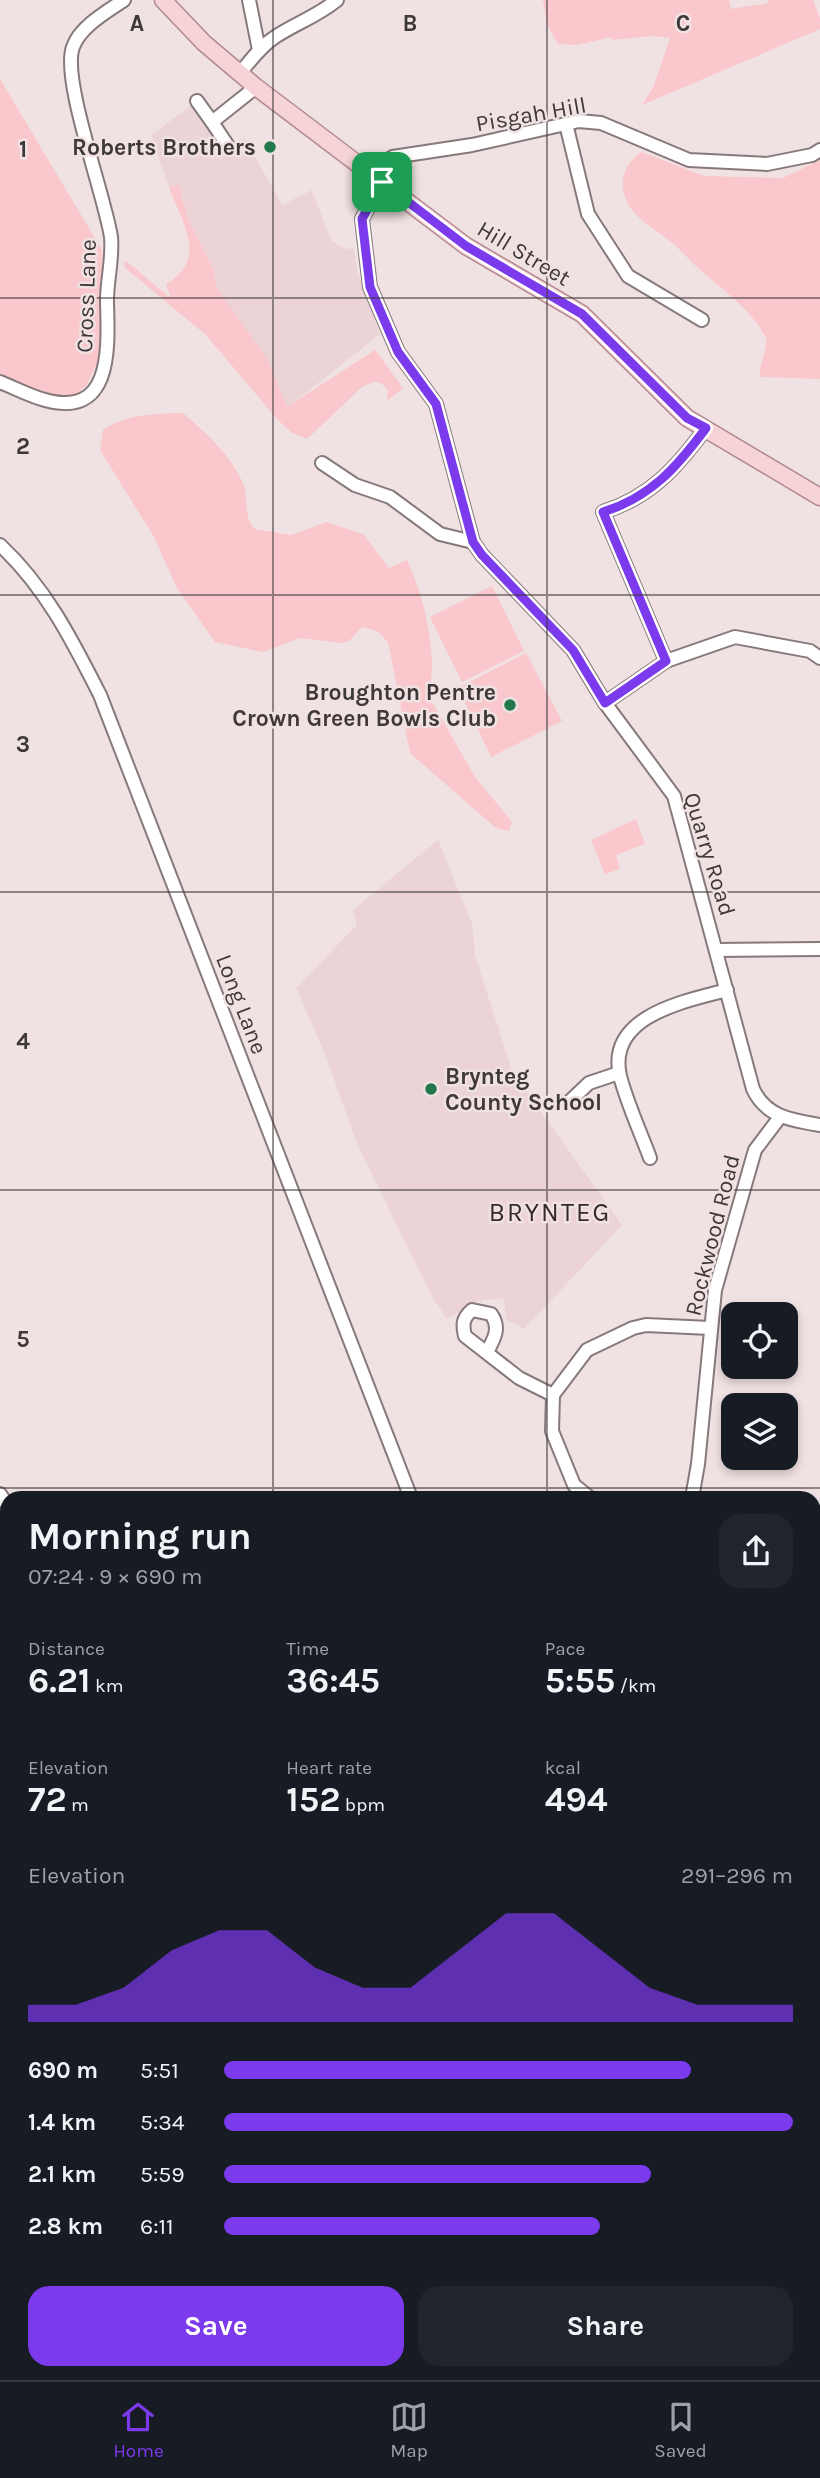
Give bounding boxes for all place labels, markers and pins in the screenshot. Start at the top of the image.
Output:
place label: Roberts Brothers [72,134,256,161]
marker: Roberts Brothers [262,139,278,155]
pin [352,152,412,212]
place label: Broughton Pentre Crown Green Bowls Club [232,679,496,732]
marker: Broughton Pentre Crown Green Bowls Club [502,697,518,713]
place label: Brynteg County School [445,1063,602,1116]
marker: Brynteg County School [423,1081,439,1097]

